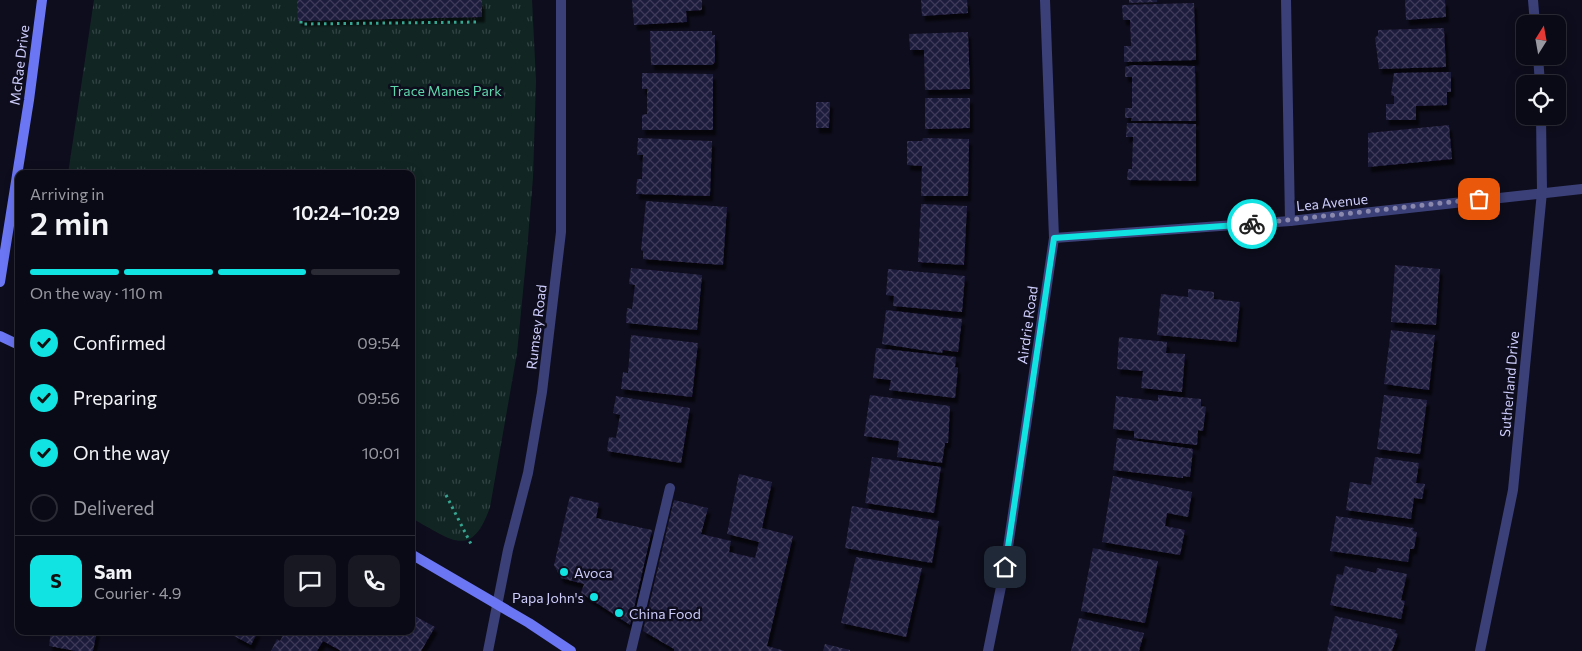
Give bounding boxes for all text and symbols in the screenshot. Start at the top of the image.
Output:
north arrow [1516,15,1566,65]
map controls [1516,15,1566,125]
street label: McRae Drive [6,24,32,106]
button: locate [1516,75,1566,125]
park label: Trace Manes Park [390,82,502,99]
pin [1458,178,1500,220]
text: Arriving in [30,184,104,203]
icon: bag [1465,185,1493,213]
street label: Lea Avenue [1295,190,1369,214]
courier [1227,199,1277,249]
text: 10:24–10:29 [293,201,400,224]
text: 2 min [30,202,109,242]
icon: bike [1238,210,1266,238]
text: On the way · 110 m [30,283,163,302]
street label: Rumsey Road [522,284,550,370]
street label: Airdrie Road [1013,285,1041,365]
icon: check [30,329,58,357]
street label: Sutherland Drive [1496,330,1522,438]
text: Confirmed [73,331,166,354]
text: 09:54 [357,333,400,352]
icon: check [30,384,58,412]
text: Preparing [73,386,157,409]
text: 09:56 [357,388,400,407]
icon: check [30,439,58,467]
text: On the way [73,441,170,464]
text: 10:01 [362,443,400,462]
text: Delivered [73,496,154,519]
pin [984,546,1026,588]
icon: home [991,553,1019,581]
button: chat [284,555,336,607]
button: phone [348,555,400,607]
text: Sam [94,560,132,583]
place label: Avoca [574,564,613,581]
marker: Avoca [558,566,570,578]
text: S [50,569,62,592]
text: Courier · 4.9 [94,583,181,602]
place label: Papa John's [512,589,584,606]
marker: Papa John's [588,591,600,603]
place label: China Food [629,605,701,622]
marker: China Food [613,607,625,619]

